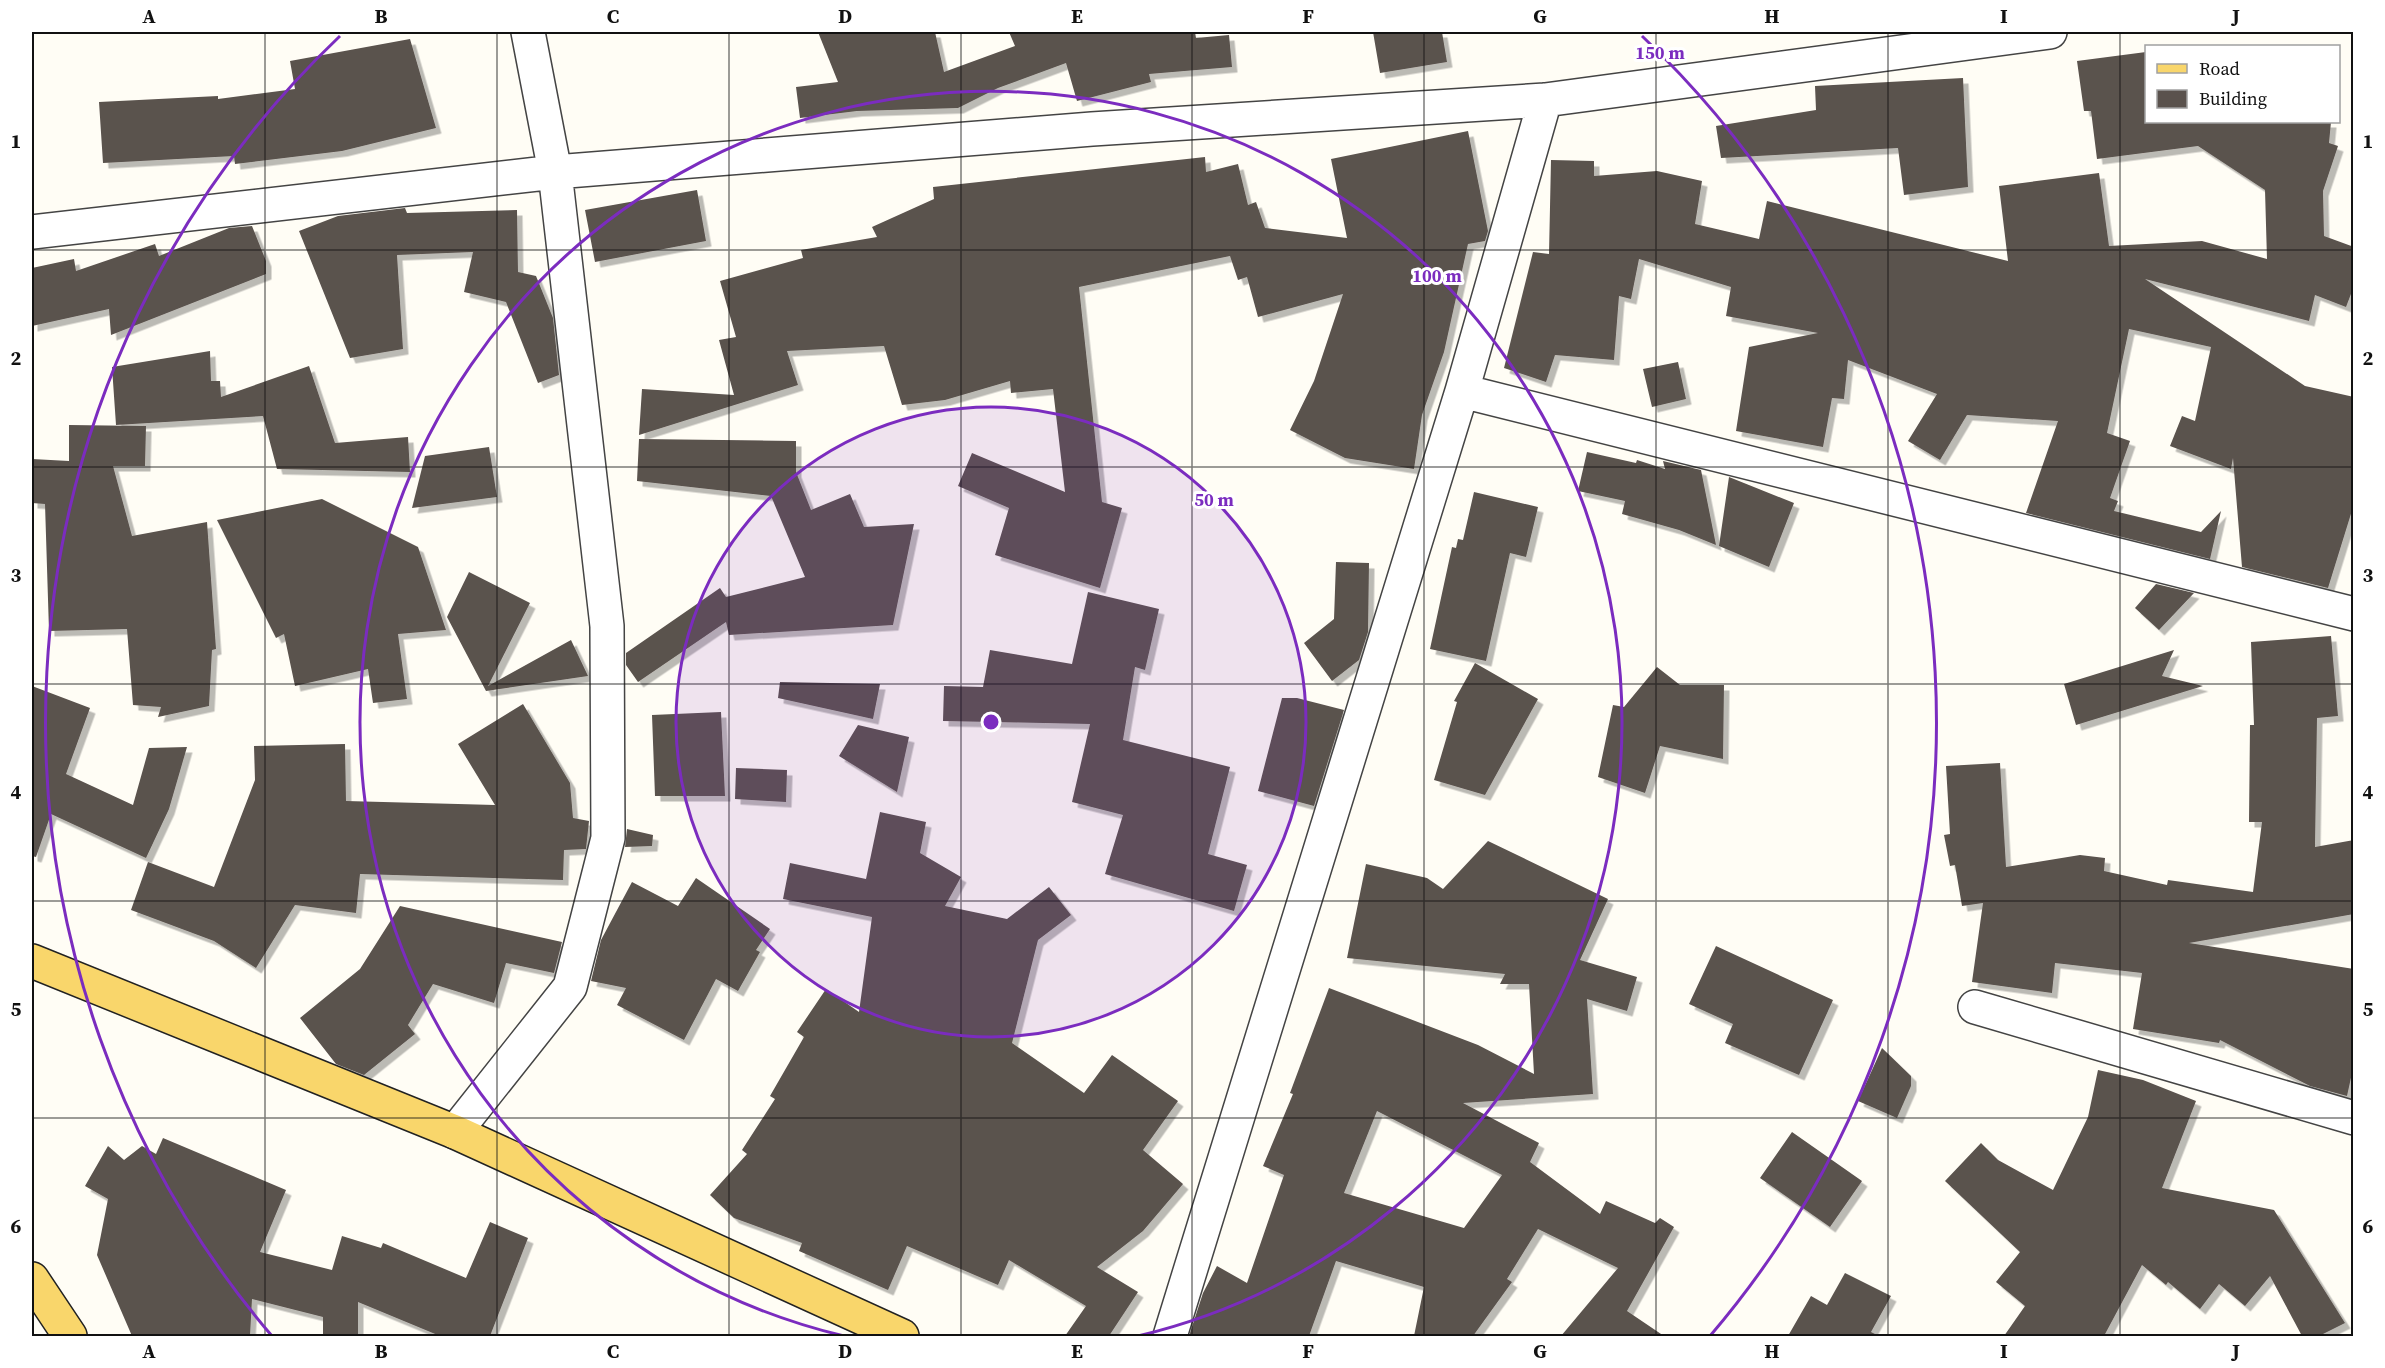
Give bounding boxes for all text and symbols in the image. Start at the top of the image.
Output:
text: A [142,2,156,30]
text: B [374,2,388,30]
text: C [607,2,619,30]
text: D [838,2,852,30]
text: E [1071,2,1083,30]
text: F [1302,2,1314,30]
text: G [1533,2,1547,30]
text: H [1764,2,1780,30]
text: I [2000,2,2008,30]
text: J [2230,2,2240,30]
text: 150 m [1635,40,1685,65]
legend [2145,45,2340,123]
text: Road [2199,56,2240,81]
text: Building [2199,86,2267,111]
text: 1 [11,127,21,155]
text: 1 [2363,127,2373,155]
text: 100 m [1412,263,1462,288]
text: 2 [11,344,22,372]
text: 2 [2363,344,2374,372]
text: 50 m [1194,487,1234,512]
text: 3 [11,561,22,589]
text: 3 [2363,561,2374,589]
centre of rings [981,712,1001,732]
text: 4 [11,778,22,806]
text: 4 [2363,778,2374,806]
text: 5 [11,995,22,1023]
text: 5 [2363,995,2374,1023]
text: 6 [11,1212,22,1240]
text: 6 [2363,1212,2374,1240]
text: A [142,1337,156,1365]
text: B [374,1337,388,1365]
text: C [607,1337,619,1365]
text: D [838,1337,852,1365]
text: E [1071,1337,1083,1365]
text: F [1302,1337,1314,1365]
text: G [1533,1337,1547,1365]
text: H [1764,1337,1780,1365]
text: I [2000,1337,2008,1365]
text: J [2230,1337,2240,1365]

